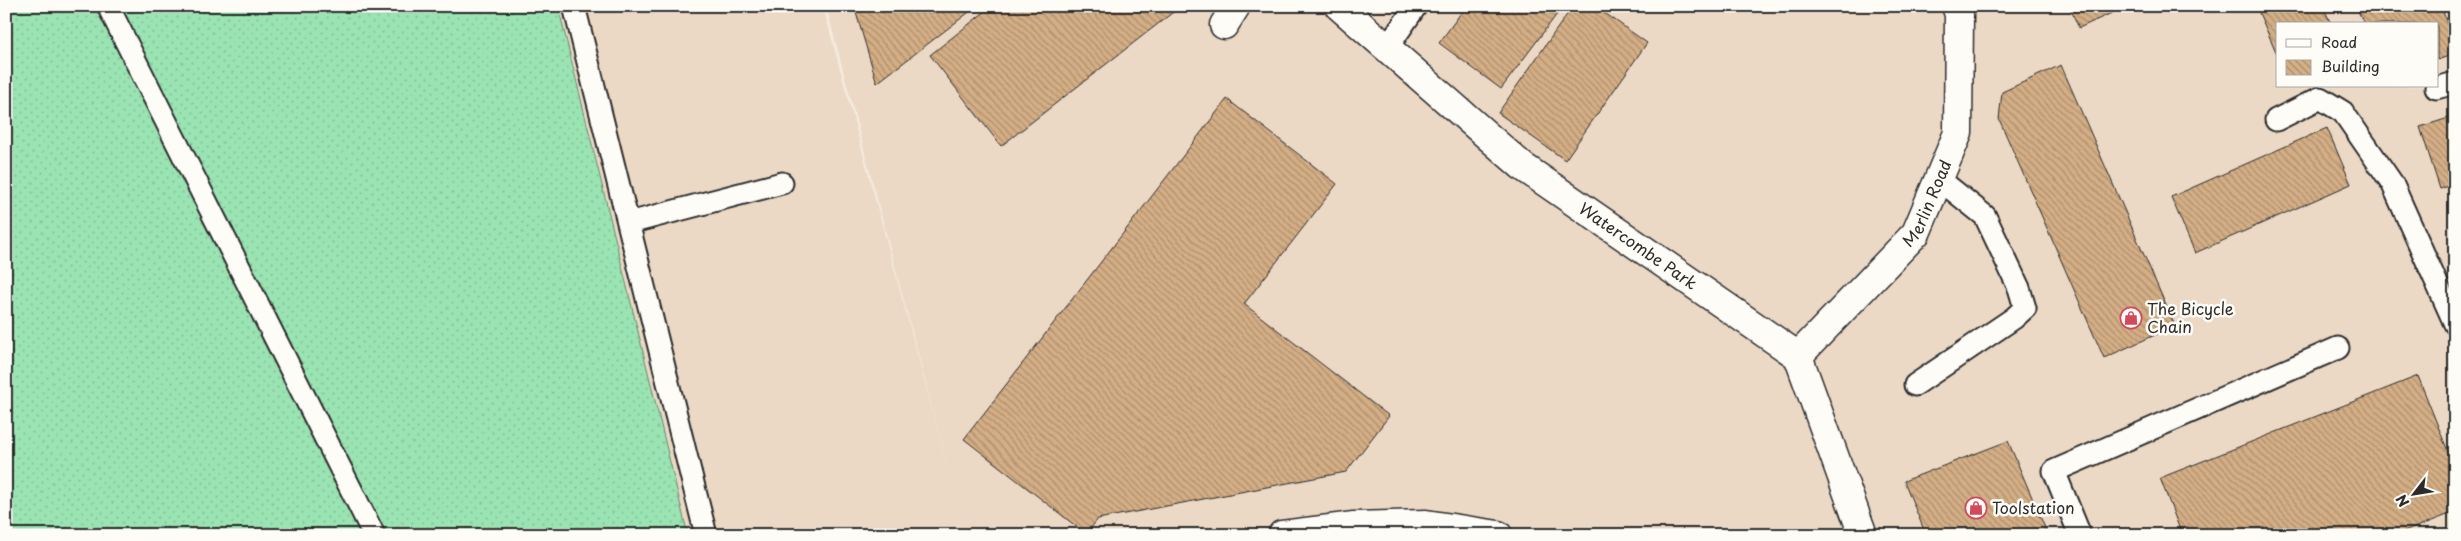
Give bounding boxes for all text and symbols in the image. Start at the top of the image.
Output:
legend [2276,22,2438,88]
text: Road [2321,30,2357,53]
text: Building [2321,54,2380,77]
street label: Merlin Road [1896,156,1956,252]
street label: Watercombe Park [1575,196,1703,295]
place label: The Bicycle Chain [2147,296,2234,338]
shop icon: The Bicycle Chain [2119,306,2143,330]
north arrow [2388,468,2438,518]
text: N [2391,491,2414,511]
place label: Toolstation [1992,495,2075,519]
shop icon: Toolstation [1964,496,1988,520]

